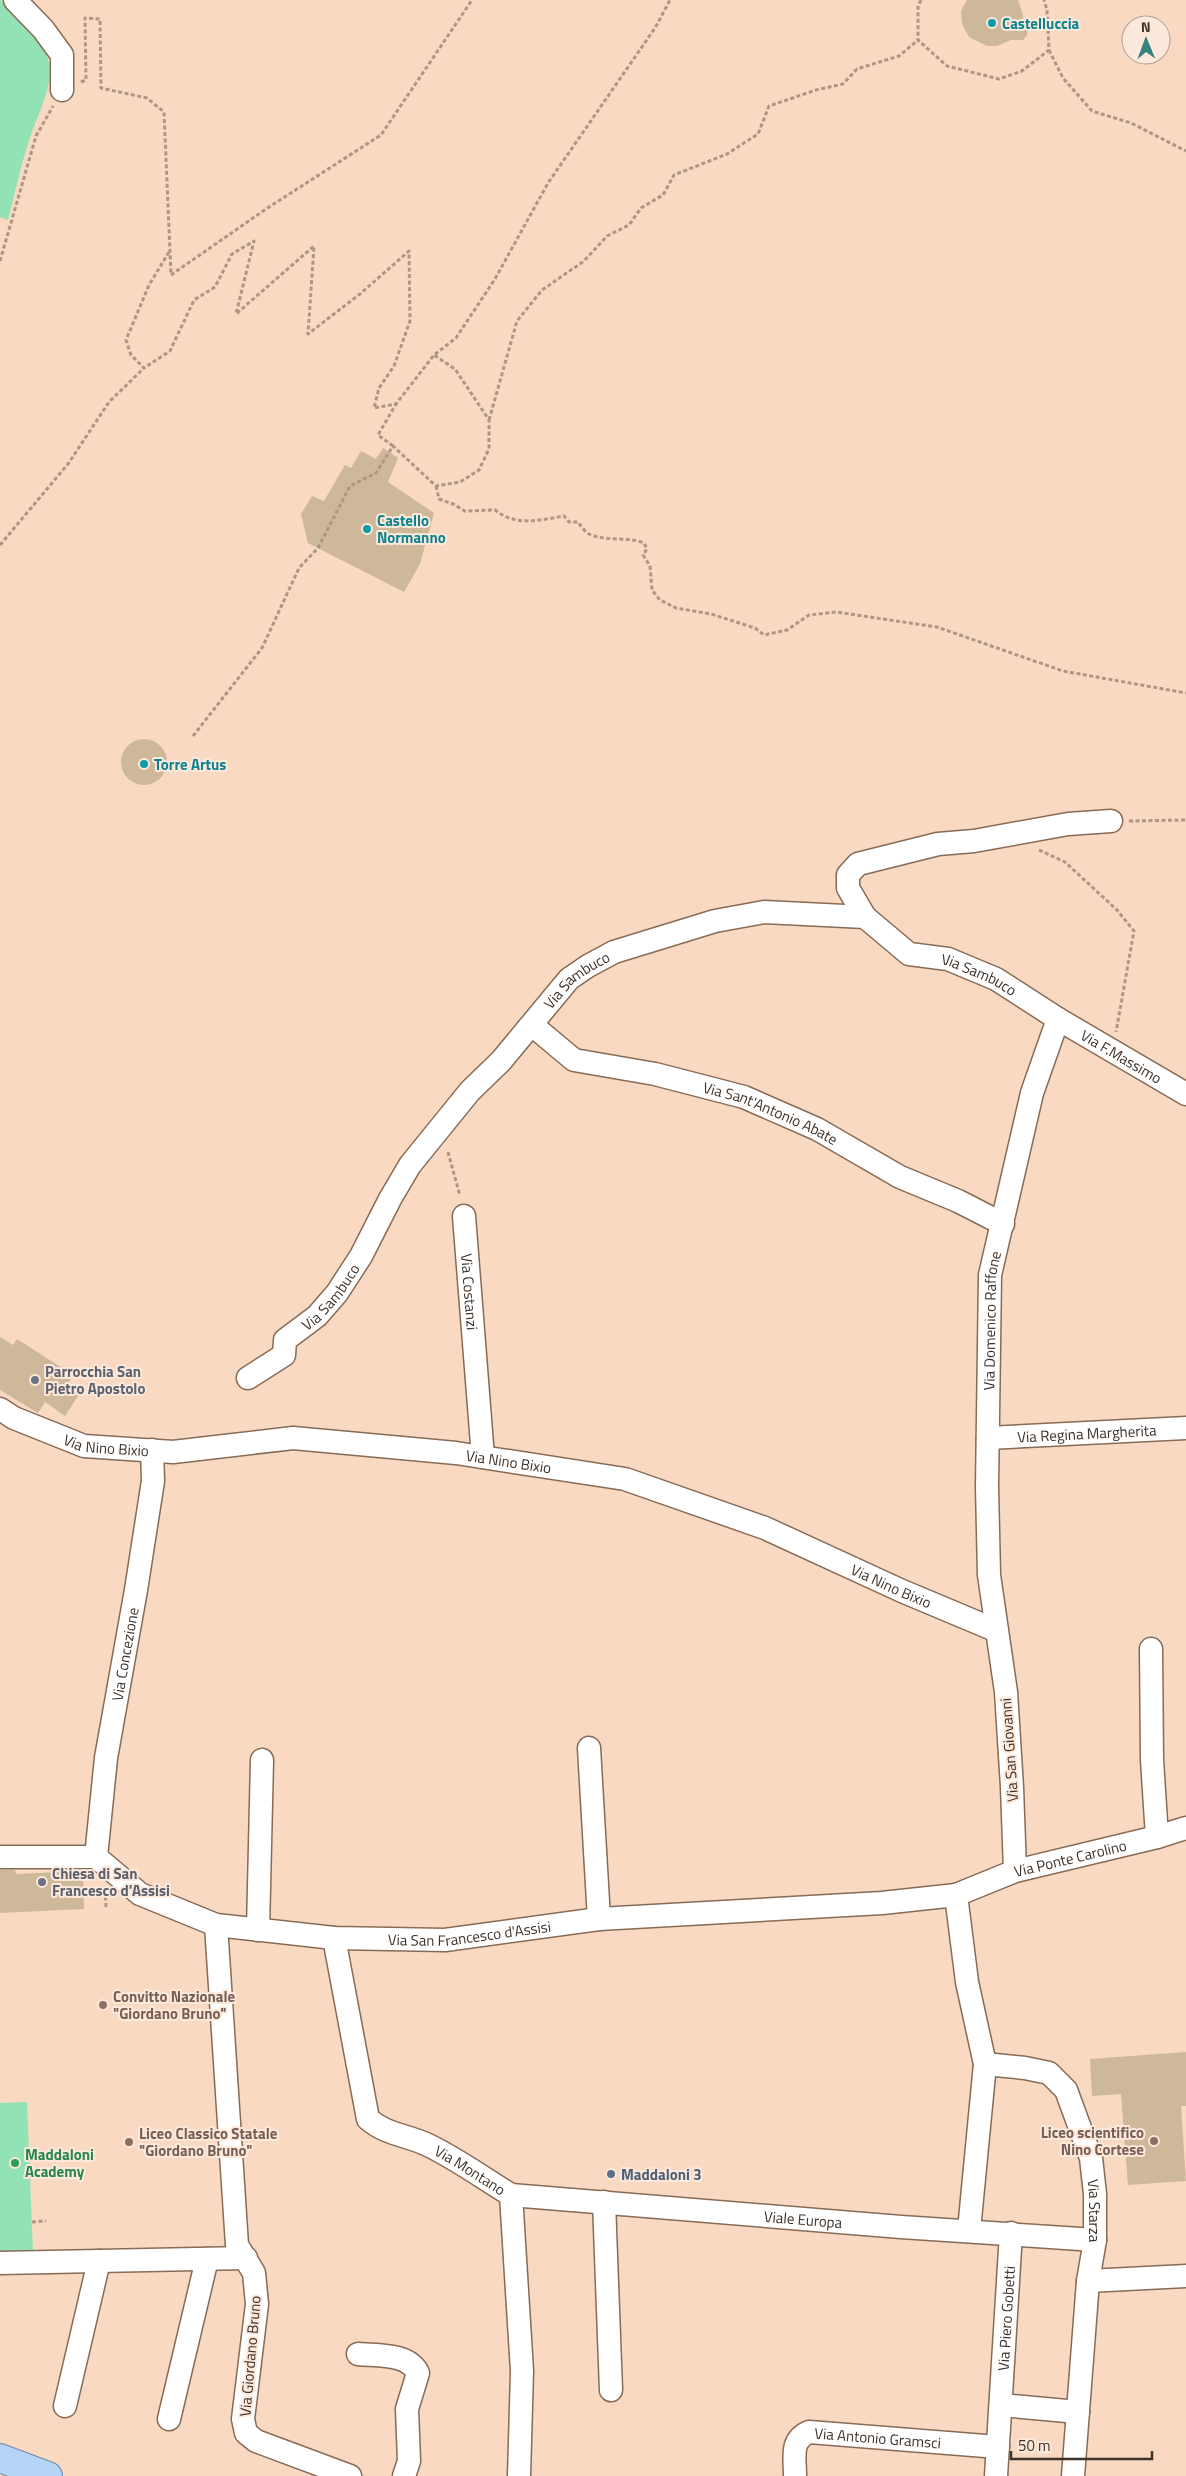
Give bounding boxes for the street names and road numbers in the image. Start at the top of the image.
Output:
street label: Via Sambuco [538,945,614,1014]
street label: Via Sambuco [940,947,1022,1001]
street label: Via F.Massimo [1077,1023,1167,1089]
street label: Via Sant'Antonio Abate [701,1075,842,1150]
street label: Via Domenico Raffone [977,1249,1007,1391]
street label: Via Costanzi [455,1253,484,1331]
street label: Via Sambuco [296,1259,365,1336]
street label: Via Regina Margherita [1017,1418,1158,1448]
street label: Via Nino Bixio [60,1427,150,1462]
street label: Via Nino Bixio [464,1443,553,1479]
street label: Via Nino Bixio [847,1558,935,1614]
street label: Via Concezione [105,1606,144,1703]
street label: Via San Giovanni [994,1697,1024,1803]
street label: Via Ponte Carolino [1011,1833,1129,1882]
street label: Via San Francesco d'Assisi [388,1914,552,1952]
street label: Via Montano [431,2139,510,2201]
street label: Via Starza [1082,2178,1107,2243]
street label: Viale Europa [763,2204,844,2234]
street label: Via Piero Gobetti [991,2265,1020,2372]
street label: Via Giordano Bruno [233,2294,267,2417]
street label: Via Antonio Gramsci [814,2421,942,2454]

